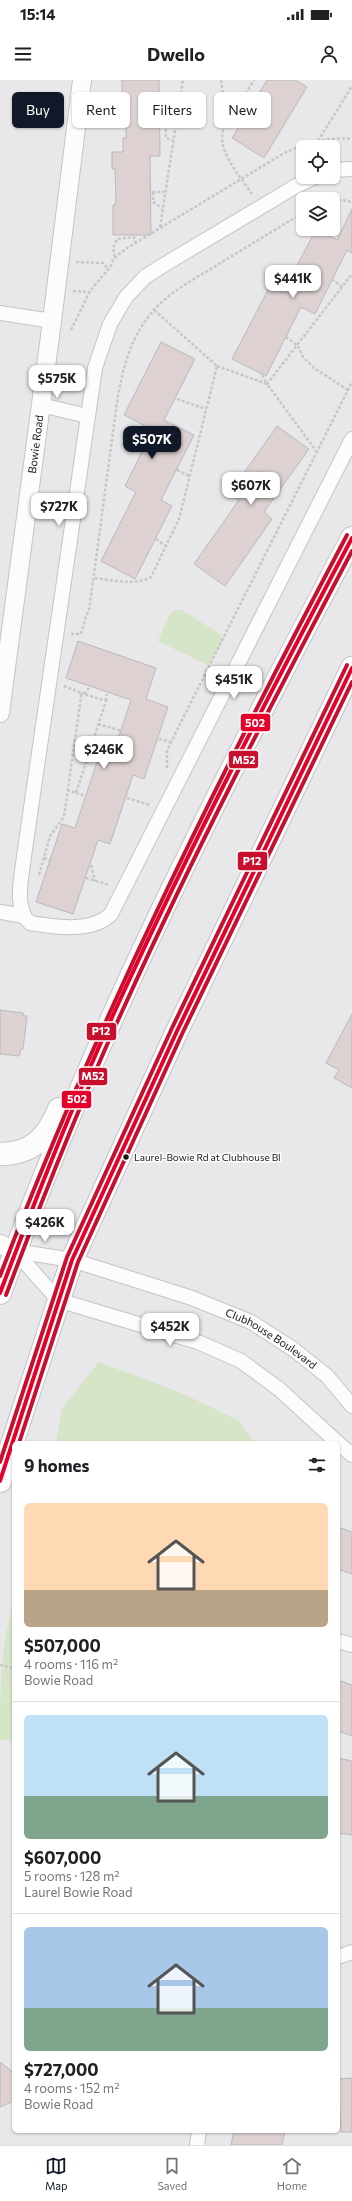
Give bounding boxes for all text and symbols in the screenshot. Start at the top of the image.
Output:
text: 15:14 [20,5,56,23]
icon: menu [12,43,34,65]
text: Dwello [147,43,205,65]
icon: person [318,43,340,65]
chip: Buy [12,92,64,128]
chip: Rent [72,92,130,128]
chip: Filters [138,92,206,128]
chip: New [214,92,271,128]
map controls [296,140,340,236]
button: locate [296,140,340,184]
button: layers [296,192,340,236]
pin: $441K [265,265,321,299]
text: $441K [274,270,312,286]
pin: $575K [29,365,85,399]
text: $575K [38,370,76,386]
street label: Bowie Road [25,414,45,474]
pin: $507K [124,426,180,460]
text: $507K [132,431,172,447]
pin: $607K [223,472,279,506]
text: $607K [231,477,271,493]
pin: $727K [31,493,87,527]
text: $727K [40,498,78,514]
pin: $451K [206,666,262,700]
text: $451K [215,671,253,687]
line badge: 502 [240,713,271,732]
text: 502 [245,716,265,729]
pin: $246K [76,736,132,770]
text: $246K [84,741,124,757]
line badge: M52 [228,750,259,769]
text: M52 [232,753,256,766]
line badge: P12 [237,851,268,871]
text: P12 [243,854,261,867]
line badge: P12 [86,1022,117,1041]
text: P12 [92,1024,110,1037]
line badge: M52 [78,1067,108,1086]
text: M52 [81,1069,105,1082]
line badge: 502 [61,1090,92,1109]
text: 502 [67,1092,87,1105]
place label: Laurel-Bowie Rd at Clubhouse Bl [134,1151,281,1163]
marker: Laurel-Bowie Rd at Clubhouse Bl [121,1152,131,1162]
pin: $426K [17,1209,73,1243]
text: $426K [25,1214,65,1230]
street label: Clubhouse Boulevard [224,1305,320,1371]
pin: $452K [142,1313,198,1347]
text: $452K [150,1318,190,1334]
icon: filters [306,1454,328,1476]
text: 9 homes [24,1455,89,1476]
icon: home [140,1529,212,1601]
text: $507,000 [24,1635,101,1656]
text: 4 rooms · 116 m² [24,1656,118,1672]
text: Bowie Road [24,1672,93,1688]
icon: home [140,1741,212,1813]
text: $607,000 [24,1847,101,1868]
text: 5 rooms · 128 m² [24,1868,119,1884]
text: Laurel Bowie Road [24,1884,133,1900]
icon: home [140,1953,212,2025]
text: $727,000 [24,2059,99,2080]
text: 4 rooms · 152 m² [24,2080,119,2096]
text: Bowie Road [24,2096,93,2112]
tab: Map [45,2155,68,2192]
tab: Saved [157,2155,187,2192]
tab: Home [277,2155,307,2192]

